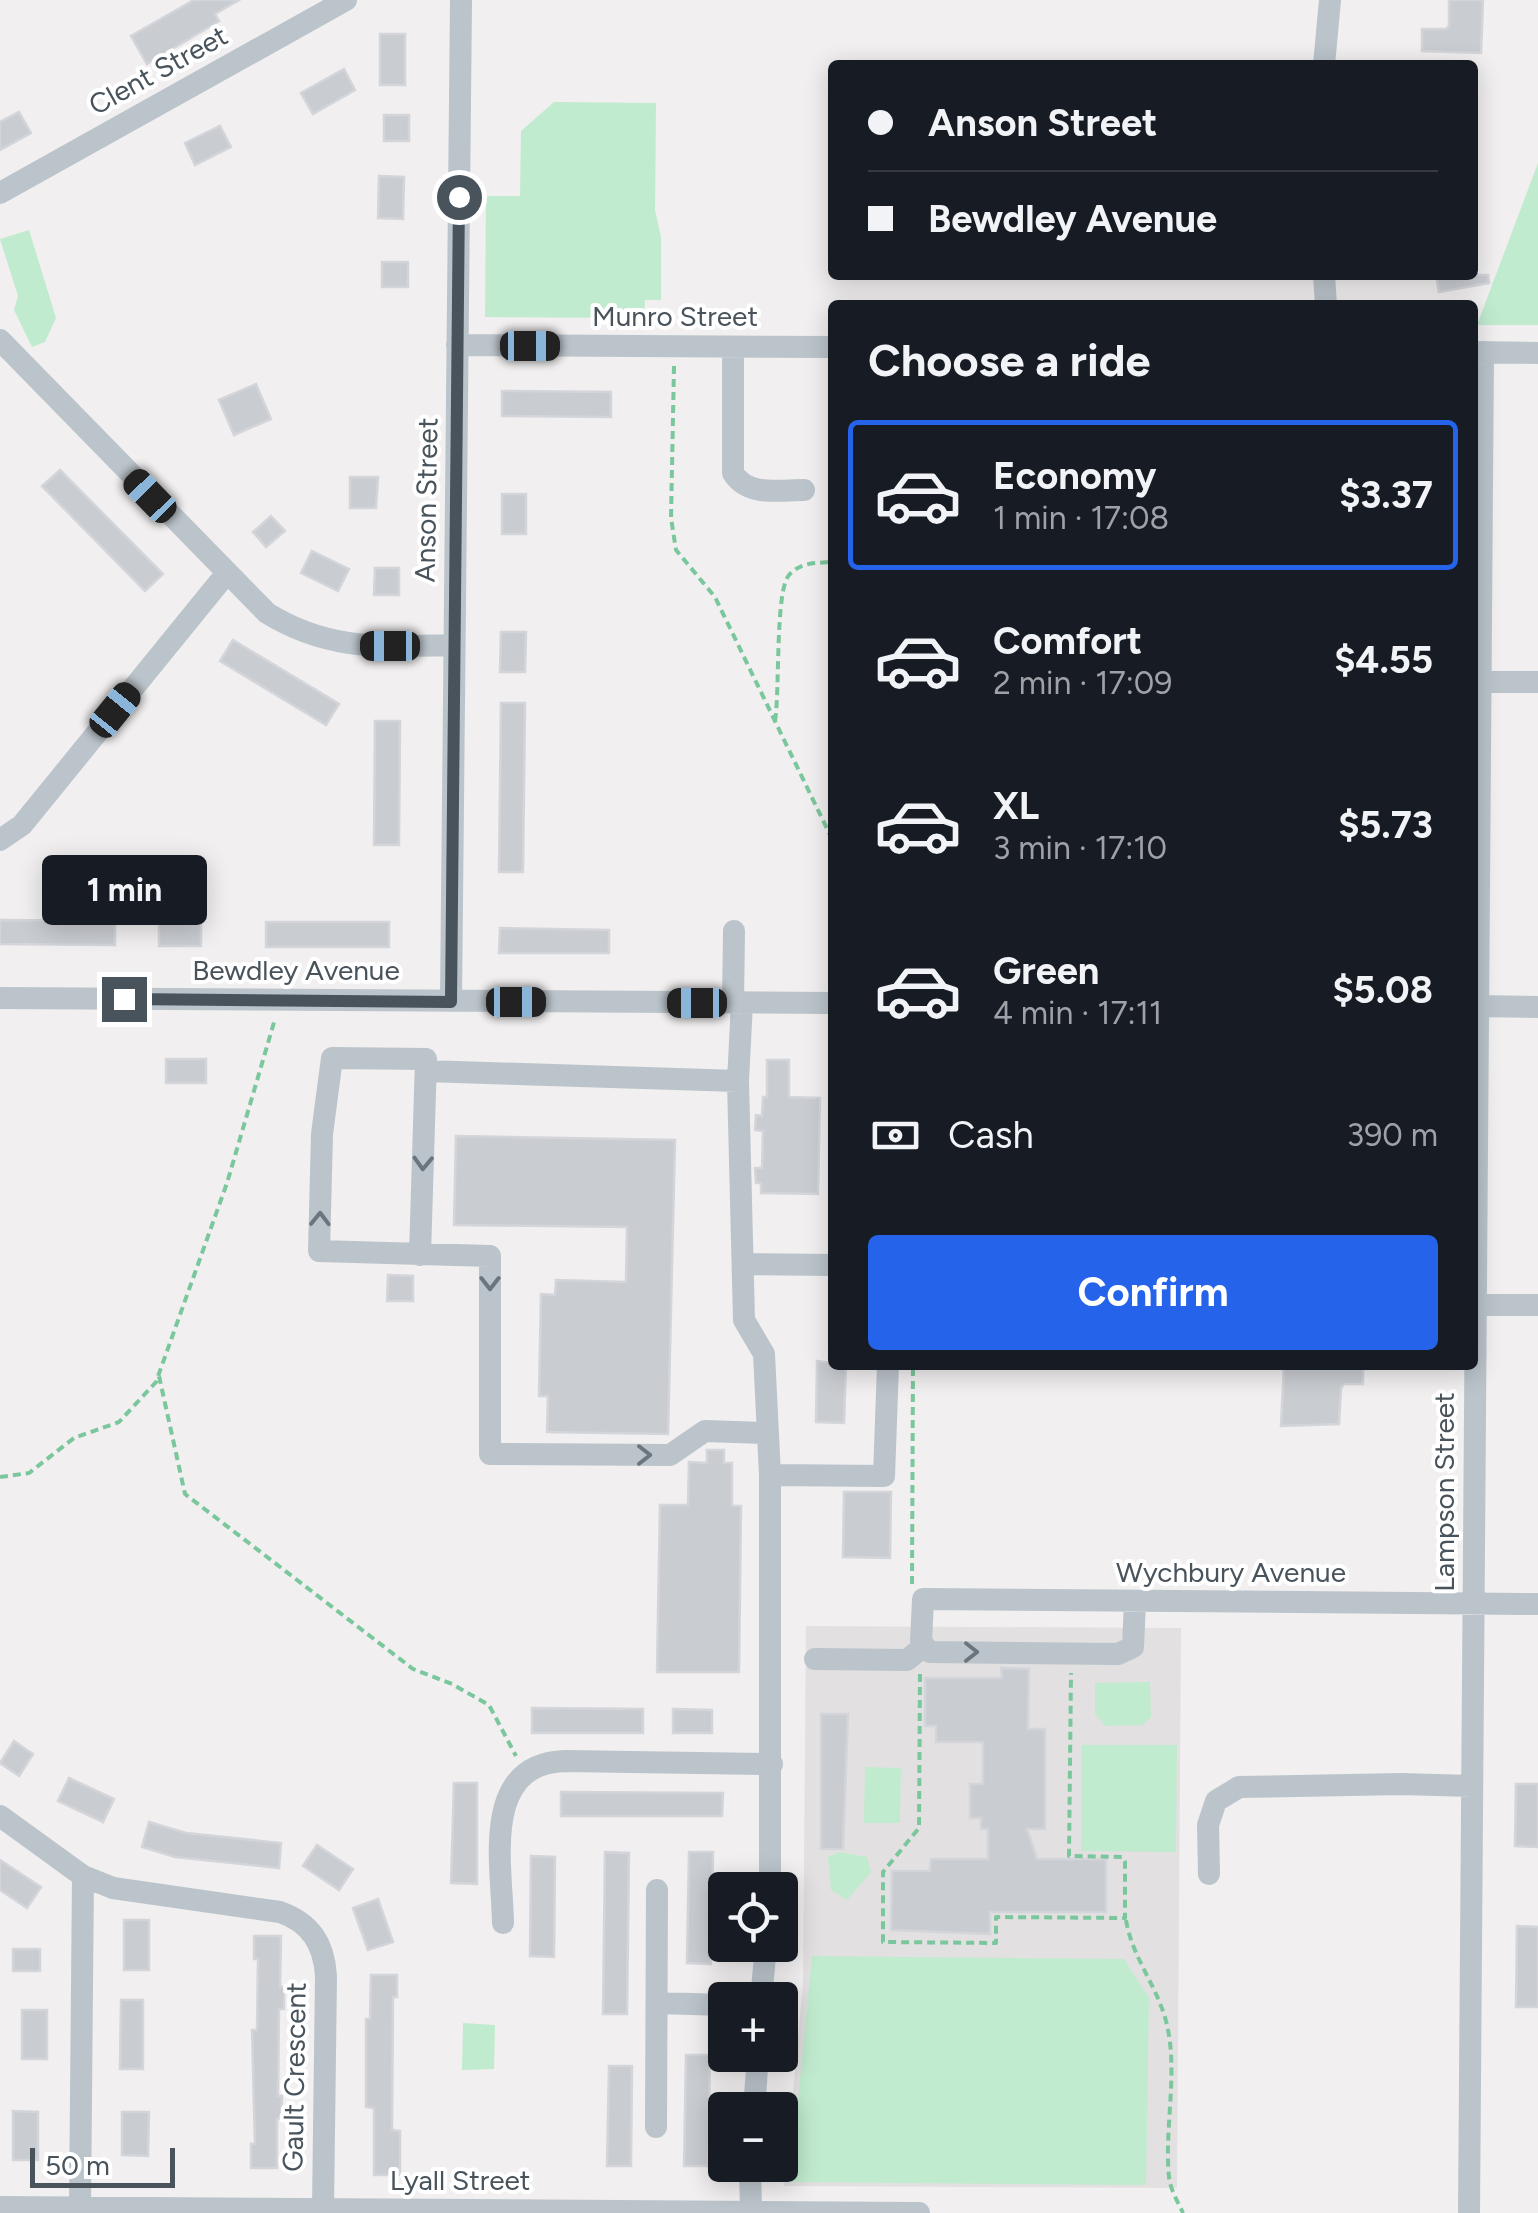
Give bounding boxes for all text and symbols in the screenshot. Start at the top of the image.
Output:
street label: Clent Street [83,18,233,122]
text: Anson Street [928,100,1157,146]
route start [437,175,482,220]
text: Bewdley Avenue [928,196,1217,242]
street label: Munro Street [592,299,758,333]
car [500,331,560,361]
text: Choose a ride [868,333,1150,387]
street label: Anson Street [408,417,444,583]
icon: car [873,450,963,540]
text: Economy [993,453,1156,499]
car [118,464,182,528]
text: $3.37 [1339,472,1433,518]
text: 1 min · 17:08 [993,499,1169,537]
icon: car [873,615,963,705]
text: Comfort [993,618,1142,664]
car [360,631,420,661]
text: $4.55 [1334,637,1433,683]
text: 2 min · 17:09 [993,664,1172,702]
car [84,677,146,743]
icon: car [873,780,963,870]
text: XL [993,783,1039,829]
text: $5.73 [1338,802,1433,848]
text: 3 min · 17:10 [993,829,1167,867]
callout: 1 min [42,854,206,924]
text: 1 min [87,871,162,909]
icon: car [873,945,963,1035]
text: Green [993,948,1099,994]
street label: Bewdley Avenue [192,953,400,987]
text: $5.08 [1333,967,1433,1013]
route end [102,977,147,1022]
car [486,987,546,1017]
car [667,988,727,1018]
text: 4 min · 17:11 [993,994,1162,1032]
icon: cash [868,1108,923,1163]
text: Cash [948,1112,1034,1158]
text: 390 m [1347,1116,1438,1154]
one-way arrow [412,1155,433,1171]
one-way arrow [309,1210,331,1226]
button: Confirm [868,1235,1438,1350]
one-way arrow [479,1276,501,1292]
street label: Lampson Street [1427,1392,1461,1592]
one-way arrow [636,1444,652,1466]
street label: Wychbury Avenue [1116,1555,1346,1589]
one-way arrow [963,1642,979,1663]
map controls [708,1872,798,2182]
button: locate [708,1872,798,1962]
street label: Gault Crescent [275,1982,313,2172]
button: + [708,1982,798,2072]
button: − [708,2092,798,2182]
scale bar [30,2143,175,2188]
text: 50 m [45,2148,110,2182]
street label: Lyall Street [390,2163,530,2197]

